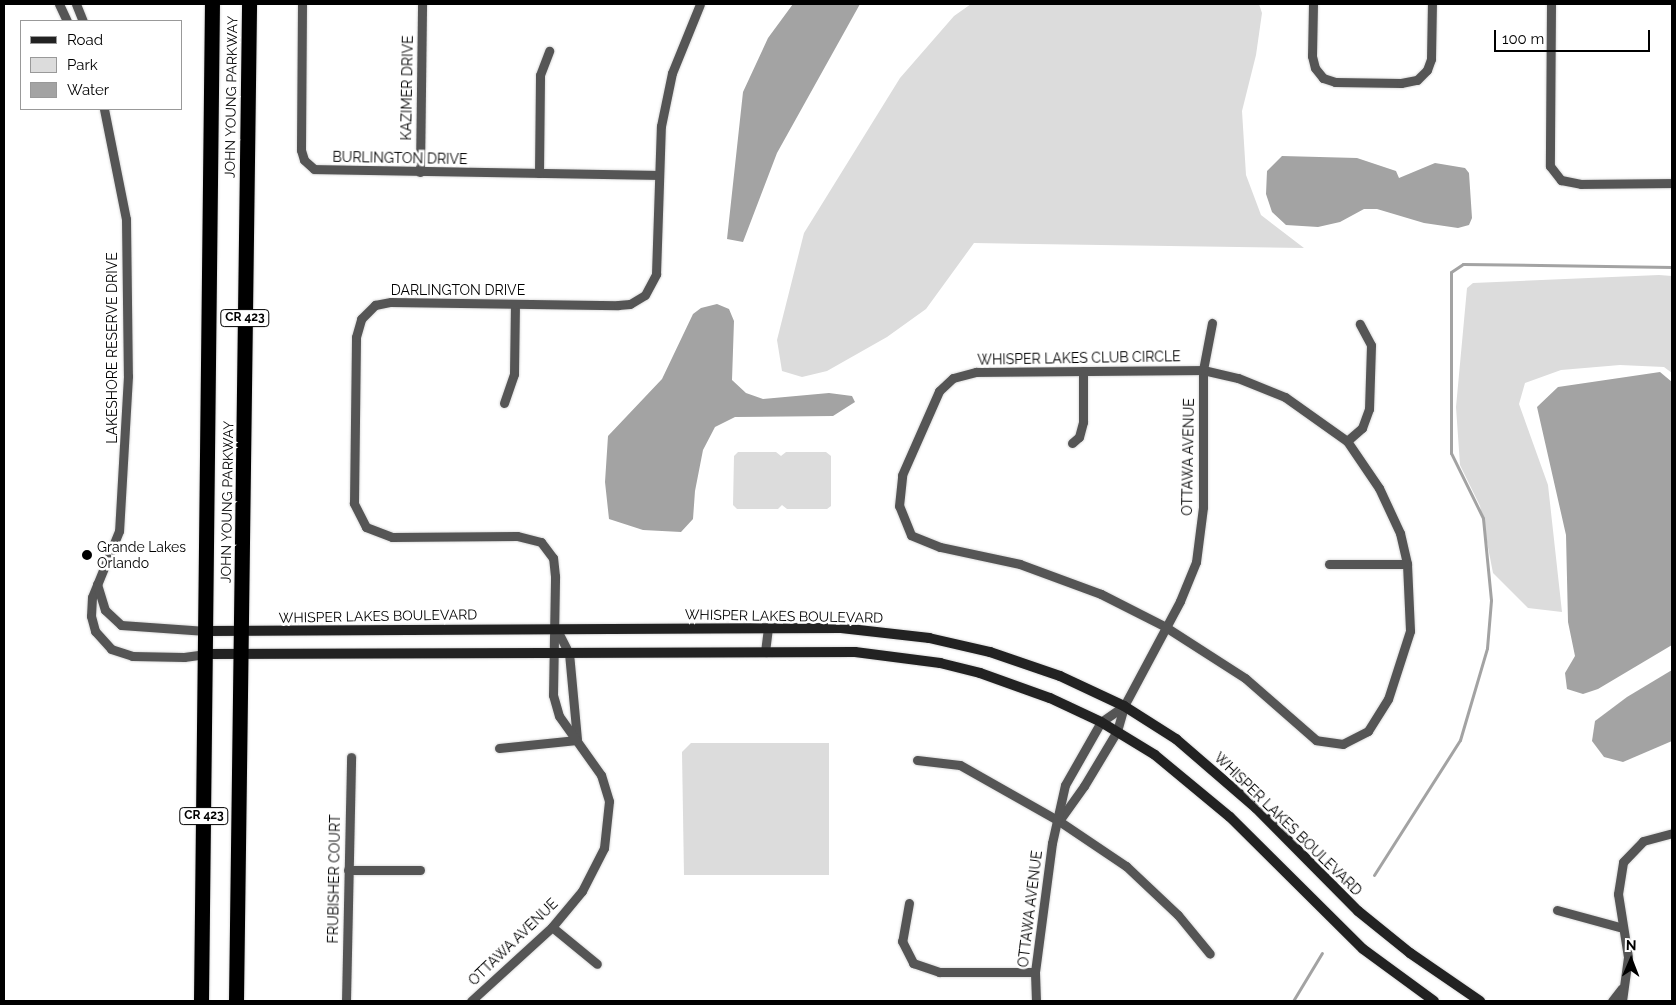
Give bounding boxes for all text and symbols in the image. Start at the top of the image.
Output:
street label: JOHN YOUNG PARKWAY [221,15,241,179]
legend [20,20,182,110]
scale bar [1496,20,1652,52]
text: 100 m [1502,30,1544,48]
text: Road [67,31,103,49]
street label: KAZIMER DRIVE [398,35,416,141]
text: Park [67,56,98,74]
text: Water [67,81,109,99]
street label: BURLINGTON DRIVE [332,148,468,168]
street label: LAKESHORE RESERVE DRIVE [104,252,120,444]
street label: DARLINGTON DRIVE [391,282,525,298]
road number: CR 423 [220,308,270,328]
street label: WHISPER LAKES CLUB CIRCLE [977,348,1181,368]
street label: OTTAWA AVENUE [1179,398,1197,516]
street label: JOHN YOUNG PARKWAY [217,420,237,584]
place label: Grande Lakes Orlando [97,539,186,572]
marker: Grande Lakes Orlando [81,549,93,561]
street label: WHISPER LAKES BOULEVARD [279,606,477,626]
street label: WHISPER LAKES BOULEVARD [685,606,883,626]
street label: WHISPER LAKES BOULEVARD [1211,749,1365,899]
road number: CR 423 [179,806,229,826]
street label: FRUBISHER COURT [324,814,344,944]
street label: OTTAWA AVENUE [1014,849,1046,969]
street label: OTTAWA AVENUE [465,895,561,989]
north arrow [1606,935,1656,985]
text: N [1626,937,1637,953]

